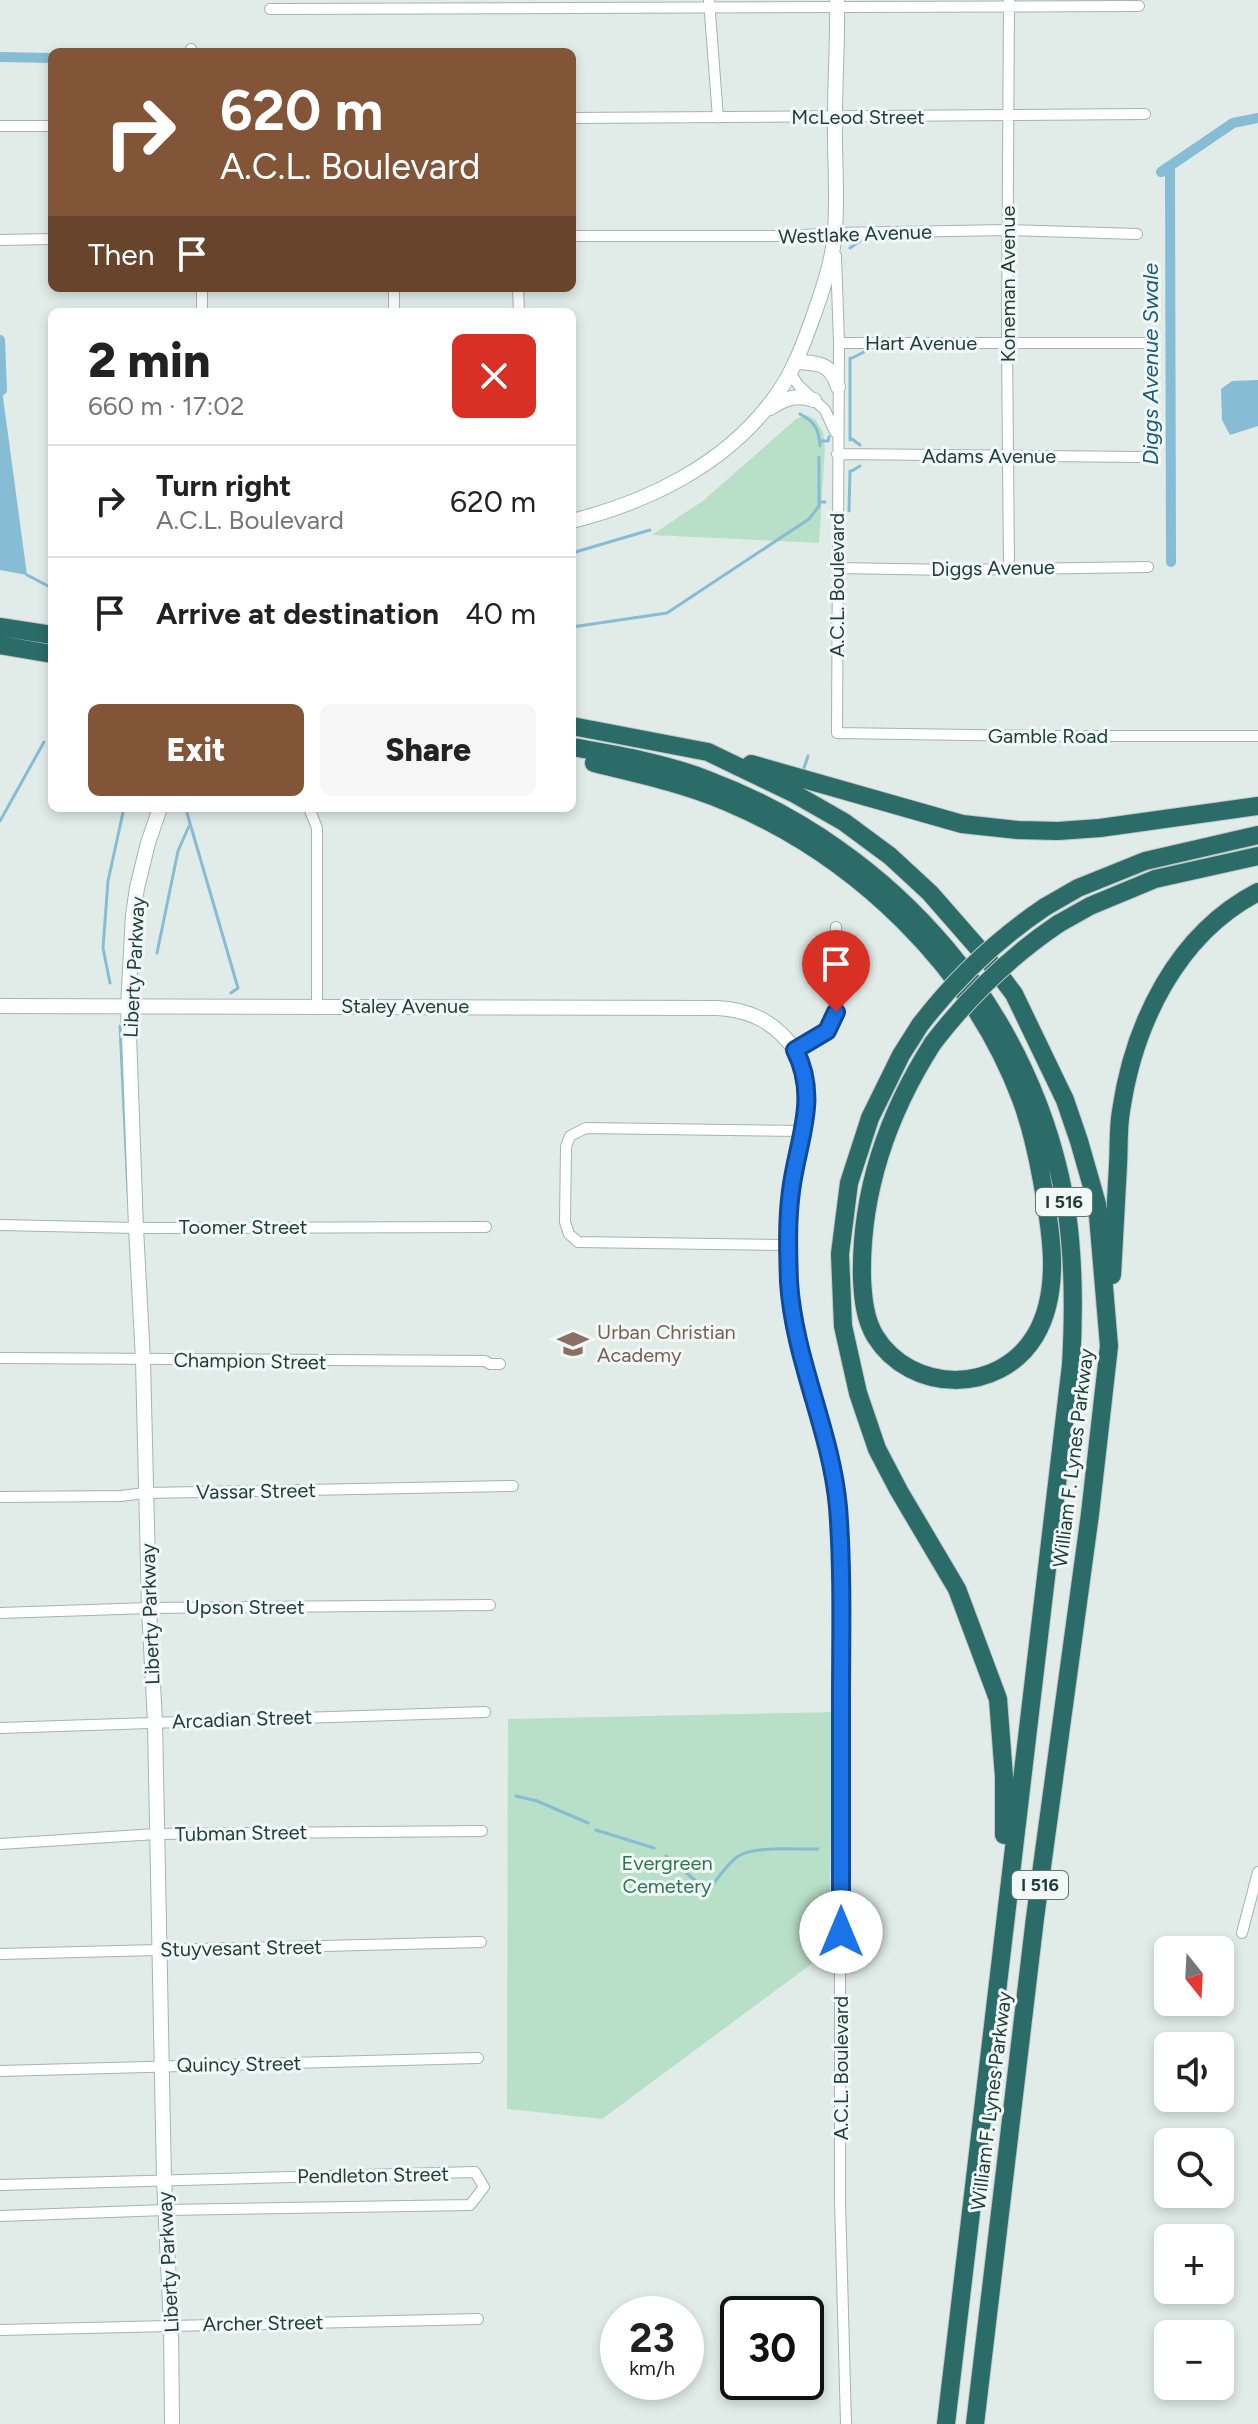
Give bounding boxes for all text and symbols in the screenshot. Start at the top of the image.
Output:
text: 620 m [220,77,383,144]
icon: right [88,80,192,184]
street label: McLeod Street [791,105,925,129]
text: A.C.L. Boulevard [220,145,480,188]
street label: Koneman Avenue [996,206,1020,362]
street label: Westlake Avenue [778,219,932,249]
icon: arrive [170,232,214,276]
text: Then [88,236,154,273]
water label: Diggs Avenue Swale [1137,263,1164,465]
text: 2 min [88,331,211,389]
street label: Hart Avenue [865,331,977,355]
button: close [452,334,536,418]
text: 660 m · 17:02 [88,390,245,422]
street label: Adams Avenue [922,444,1056,468]
text: Turn right [156,467,291,504]
icon: right [88,479,132,523]
text: 620 m [450,483,536,520]
text: A.C.L. Boulevard [156,504,344,536]
street label: A.C.L. Boulevard [825,513,849,657]
street label: Diggs Avenue [931,555,1055,581]
icon: arrive [88,591,132,635]
text: Arrive at destination [156,595,439,632]
text: 40 m [465,595,536,632]
button: Exit [88,704,304,796]
button: Share [320,704,536,796]
street label: Gamble Road [988,724,1108,748]
street label: Liberty Parkway [118,895,150,1038]
pin [802,930,870,1012]
icon: arrive [814,942,858,986]
street label: Staley Avenue [341,994,469,1018]
road number: I 516 [1036,1188,1092,1216]
street label: Toomer Street [179,1215,307,1239]
place label: Urban Christian Academy [597,1320,736,1367]
school or university icon: Urban Christian Academy [556,1327,590,1361]
street label: William F. Lynes Parkway [1048,1347,1098,1569]
street label: Champion Street [173,1348,327,1374]
street label: Vassar Street [196,1478,316,1504]
street label: Liberty Parkway [136,1542,164,1685]
street label: Upson Street [186,1595,304,1619]
street label: Arcadian Street [172,1705,312,1733]
street label: Tubman Street [175,1820,307,1846]
park label: Evergreen Cemetery [621,1851,713,1898]
road number: I 516 [1012,1871,1068,1899]
position arrow [799,1890,883,1974]
street label: Stuyvesant Street [160,1935,322,1961]
north arrow [1154,1936,1234,2016]
map controls [1154,1936,1234,2400]
street label: William F. Lynes Parkway [966,1990,1016,2212]
street label: A.C.L. Boulevard [829,1996,853,2140]
button: sound [1154,2032,1234,2112]
street label: Quincy Street [177,2051,301,2077]
button: search [1154,2128,1234,2208]
street label: Pendleton Street [297,2162,449,2188]
street label: Liberty Parkway [152,2190,184,2333]
button: + [1154,2224,1234,2304]
speed limit sign: 30 [720,2296,824,2400]
street label: Archer Street [202,2310,324,2336]
text: 23 [629,2314,675,2362]
button: − [1154,2320,1234,2400]
text: km/h [629,2356,675,2380]

